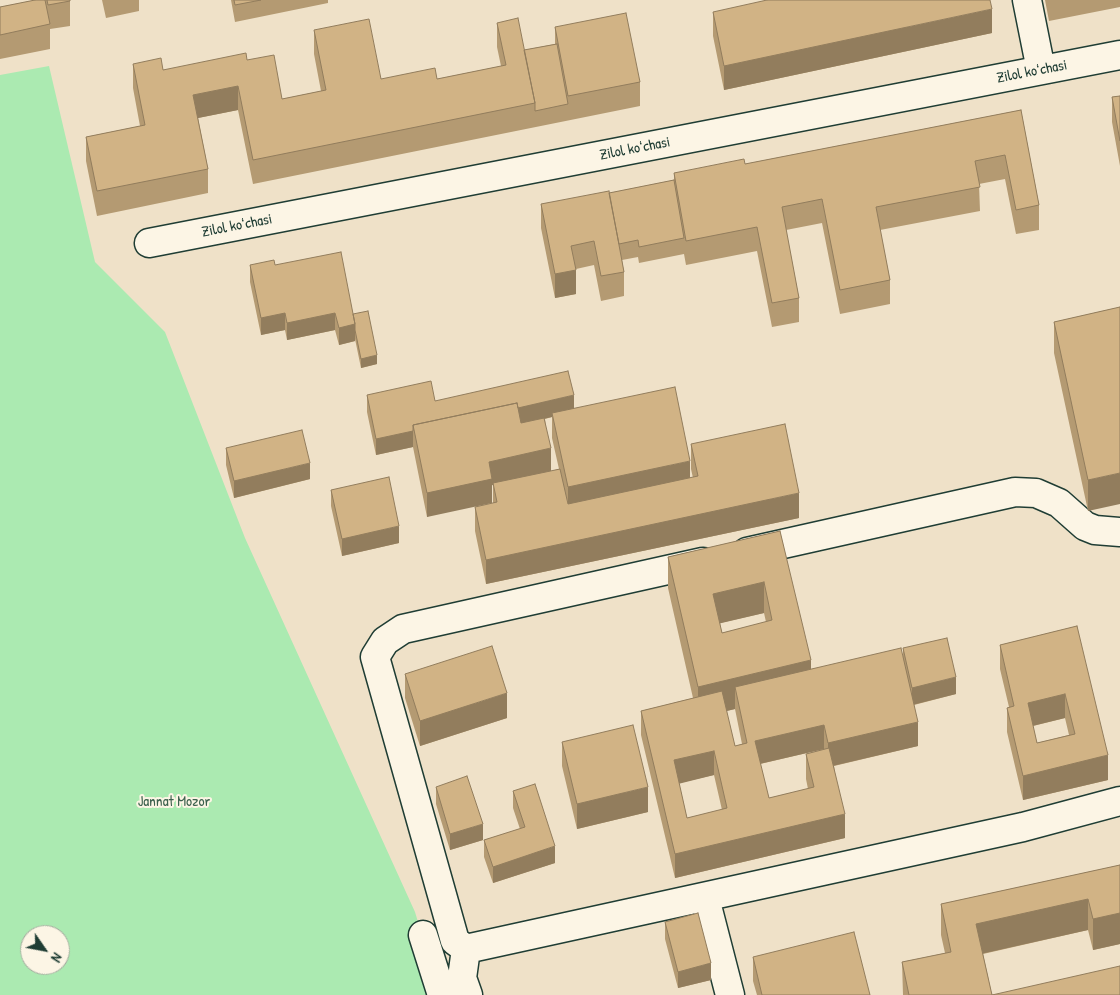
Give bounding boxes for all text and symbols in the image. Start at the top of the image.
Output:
street label: Zilol koʻchasi [995,56,1069,88]
street label: Zilol koʻchasi [598,133,672,165]
street label: Zilol koʻchasi [200,210,274,242]
park label: Jannat Mozor [138,793,210,811]
north arrow [20,925,70,975]
text: N [47,950,67,966]

